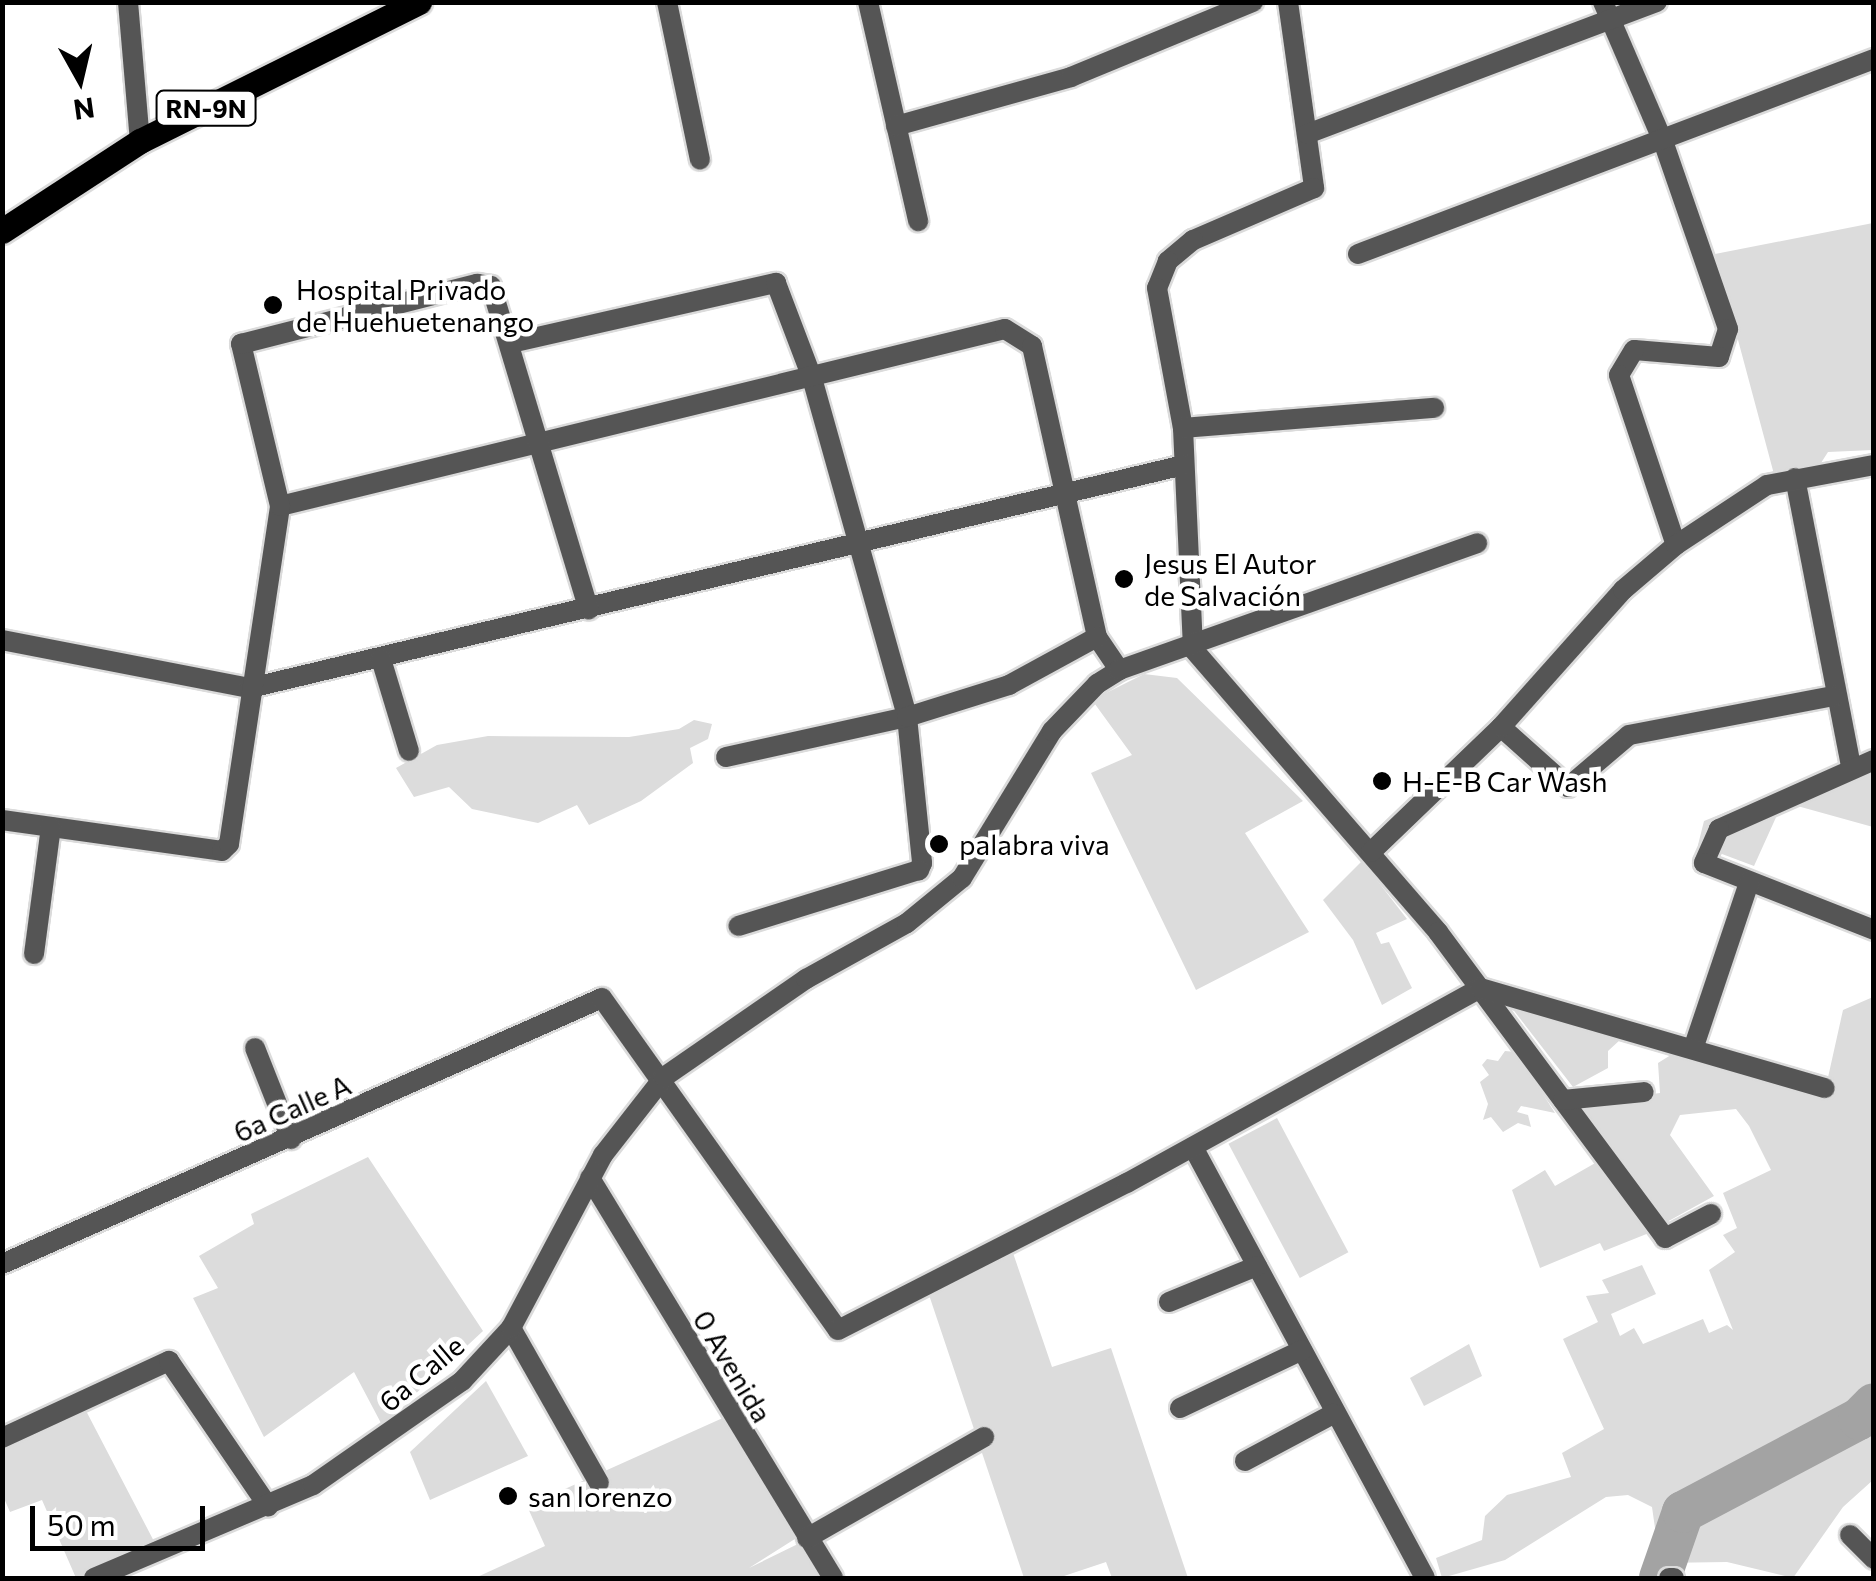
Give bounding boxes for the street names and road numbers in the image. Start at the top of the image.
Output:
road number: RN-9N [154,88,258,128]
street label: 6a Calle A [228,1067,356,1149]
street label: 0 Avenida [687,1304,779,1428]
street label: 6a Calle [372,1328,470,1418]

